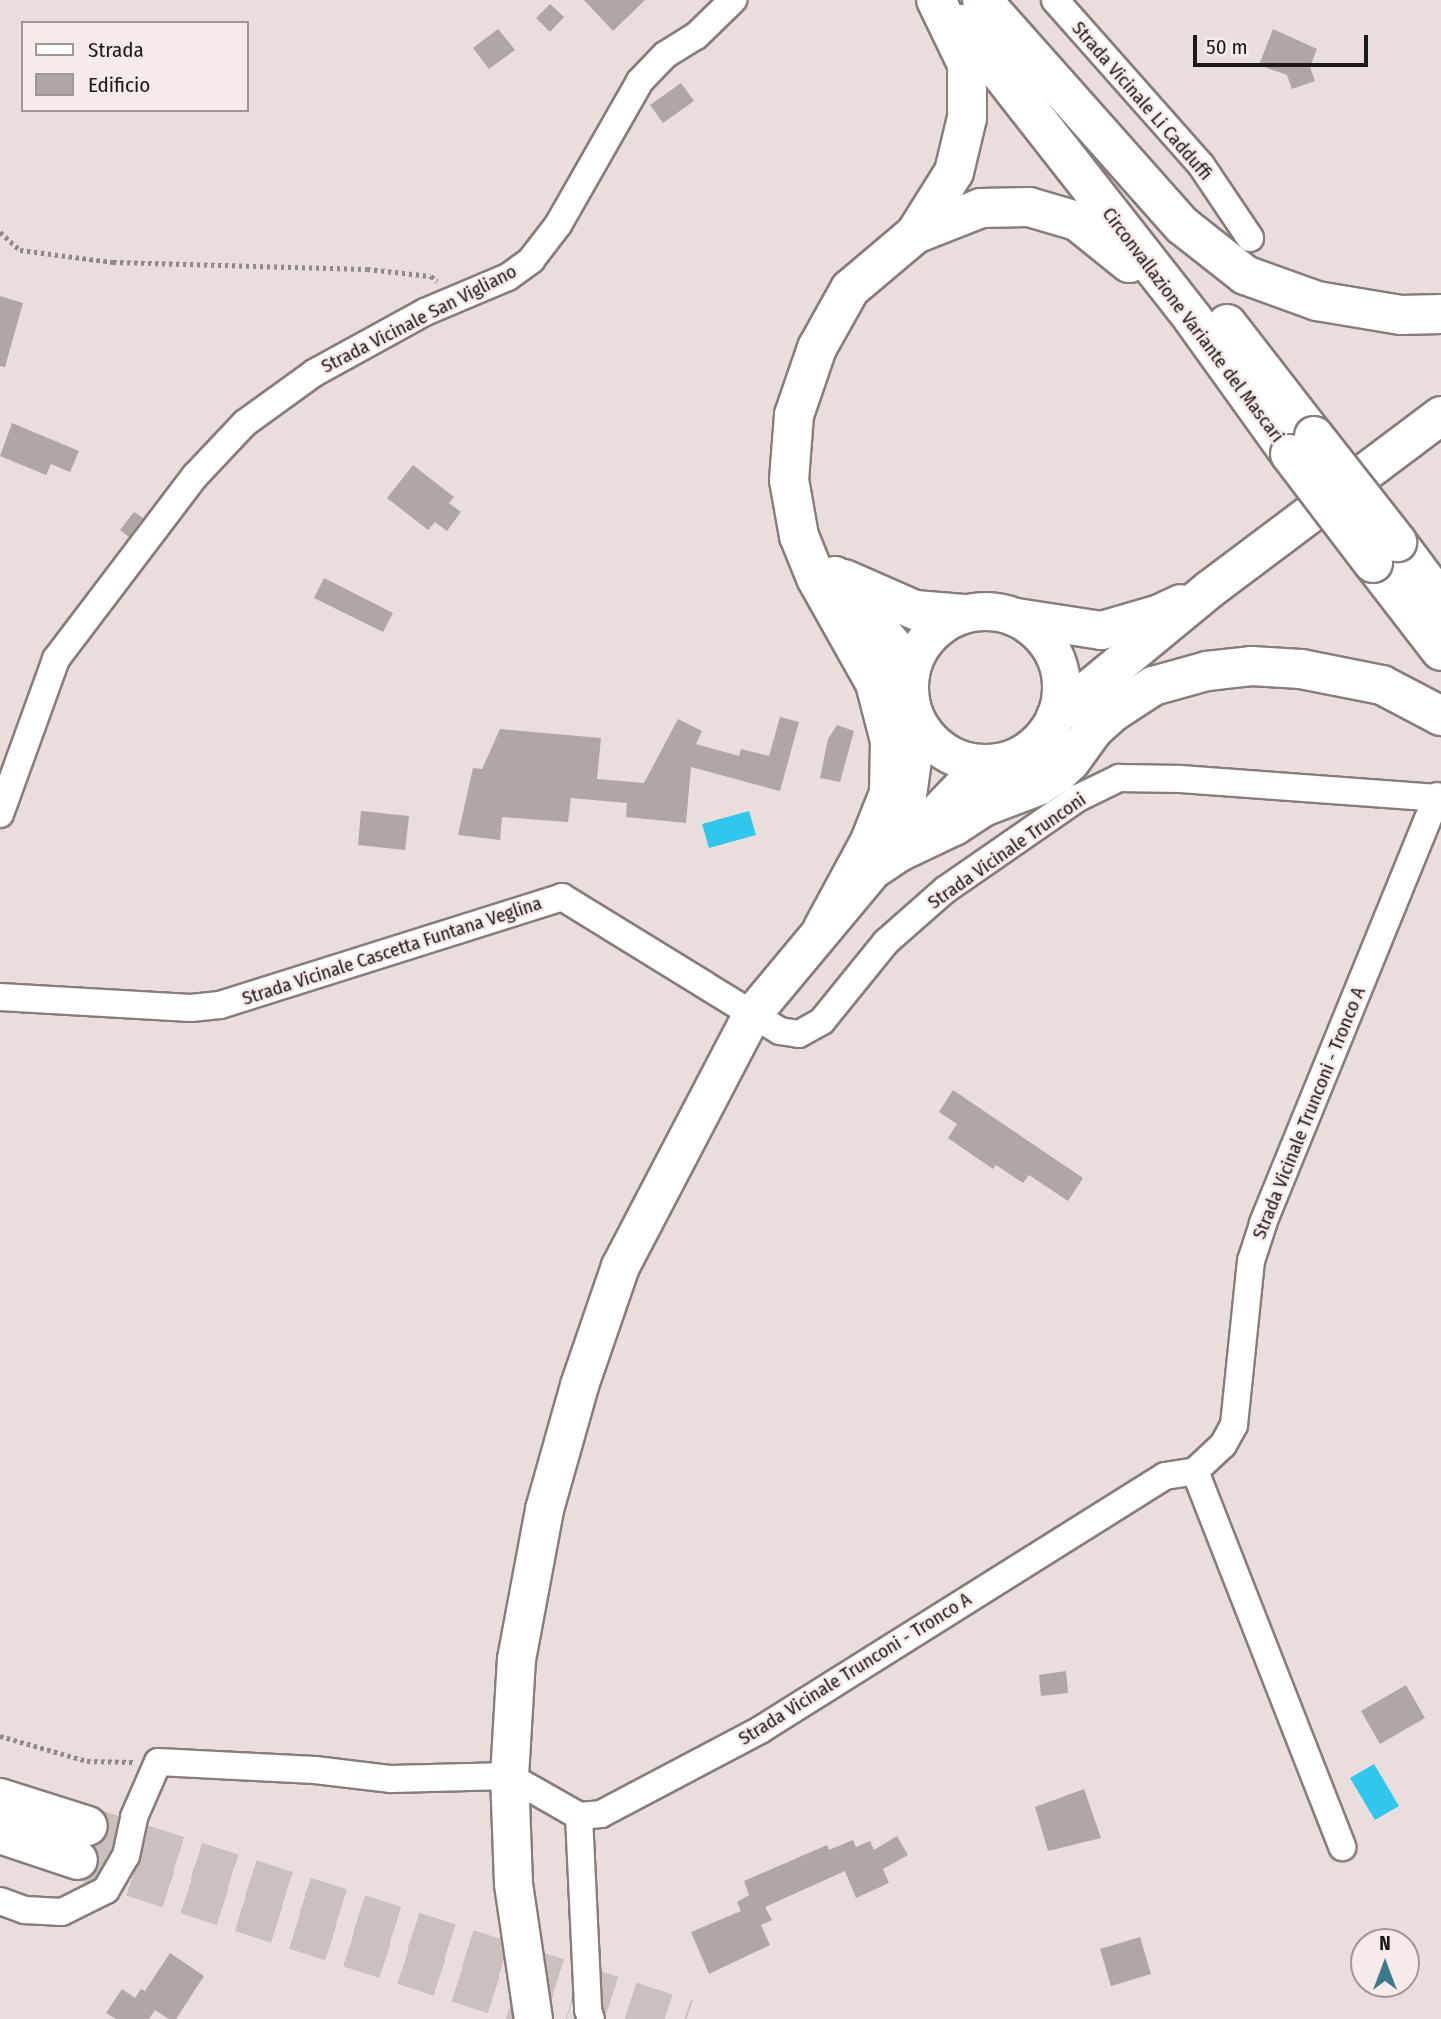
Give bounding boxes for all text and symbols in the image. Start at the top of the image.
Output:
street label: Strada Vicinale Li Cadduffi [1067,17,1217,185]
legend [21,21,248,112]
scale bar [1196,21,1371,65]
text: 50 m [1206,34,1248,60]
text: Strada [88,37,144,63]
text: Edificio [88,72,150,98]
street label: Circonvallazione Variante del Mascari [1097,203,1289,447]
street label: Strada Vicinale San Vigliano [318,260,520,378]
street label: Strada Vicinale Trunconi [924,788,1090,914]
street label: Strada Vicinale Cascetta Funtana Veglina [239,892,545,1010]
street label: Strada Vicinale Trunconi - Tronco A [1248,984,1370,1242]
street label: Strada Vicinale Trunconi - Tronco A [734,1588,976,1750]
north arrow [1350,1928,1420,1998]
text: N [1379,1932,1391,1955]

